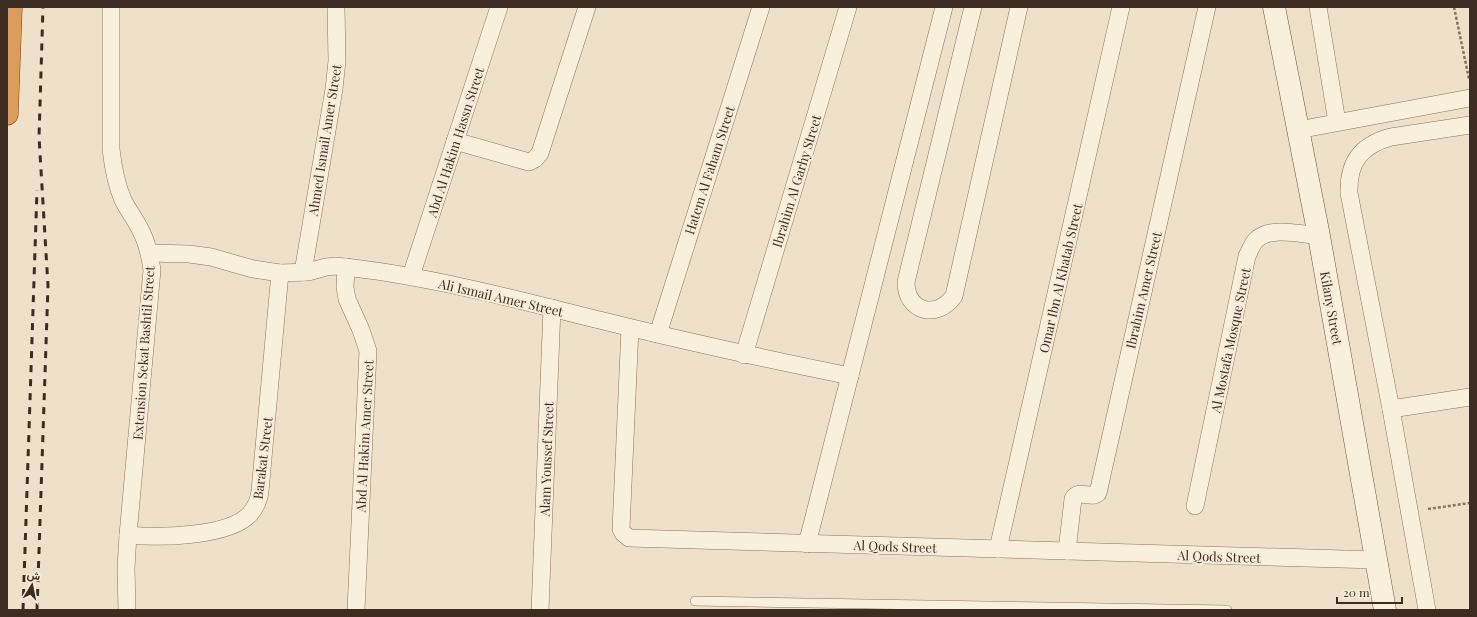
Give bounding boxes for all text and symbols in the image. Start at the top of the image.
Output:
street label: Ahmed Ismail Amer Street [303,63,344,218]
street label: Abd Al Hakim Hassn Street [422,64,487,220]
street label: Hatem Al Faham Street [680,103,738,237]
street label: Ibrahim Al Garhy Street [768,112,824,249]
street label: Omar Ibn Al Khatab Street [1035,201,1086,354]
street label: Ibrahim Amer Street [1121,229,1165,350]
street label: Extension Sekat Bashtil Street [128,265,158,441]
street label: Al Mostafa Mosque Street [1206,266,1254,415]
street label: Kilany Street [1317,270,1347,347]
street label: Ali Ismail Amer Street [436,274,565,320]
street label: Abd Al Hakim Amer Street [351,359,376,514]
street label: Alam Youssef Street [535,401,557,518]
street label: Barakat Street [249,415,276,500]
street label: Al Qods Street [852,536,937,556]
street label: Al Qods Street [1176,546,1261,566]
north arrow [12,565,52,605]
text: ش [26,566,42,583]
scale bar [1337,579,1402,605]
text: 20 m [1343,584,1370,600]

